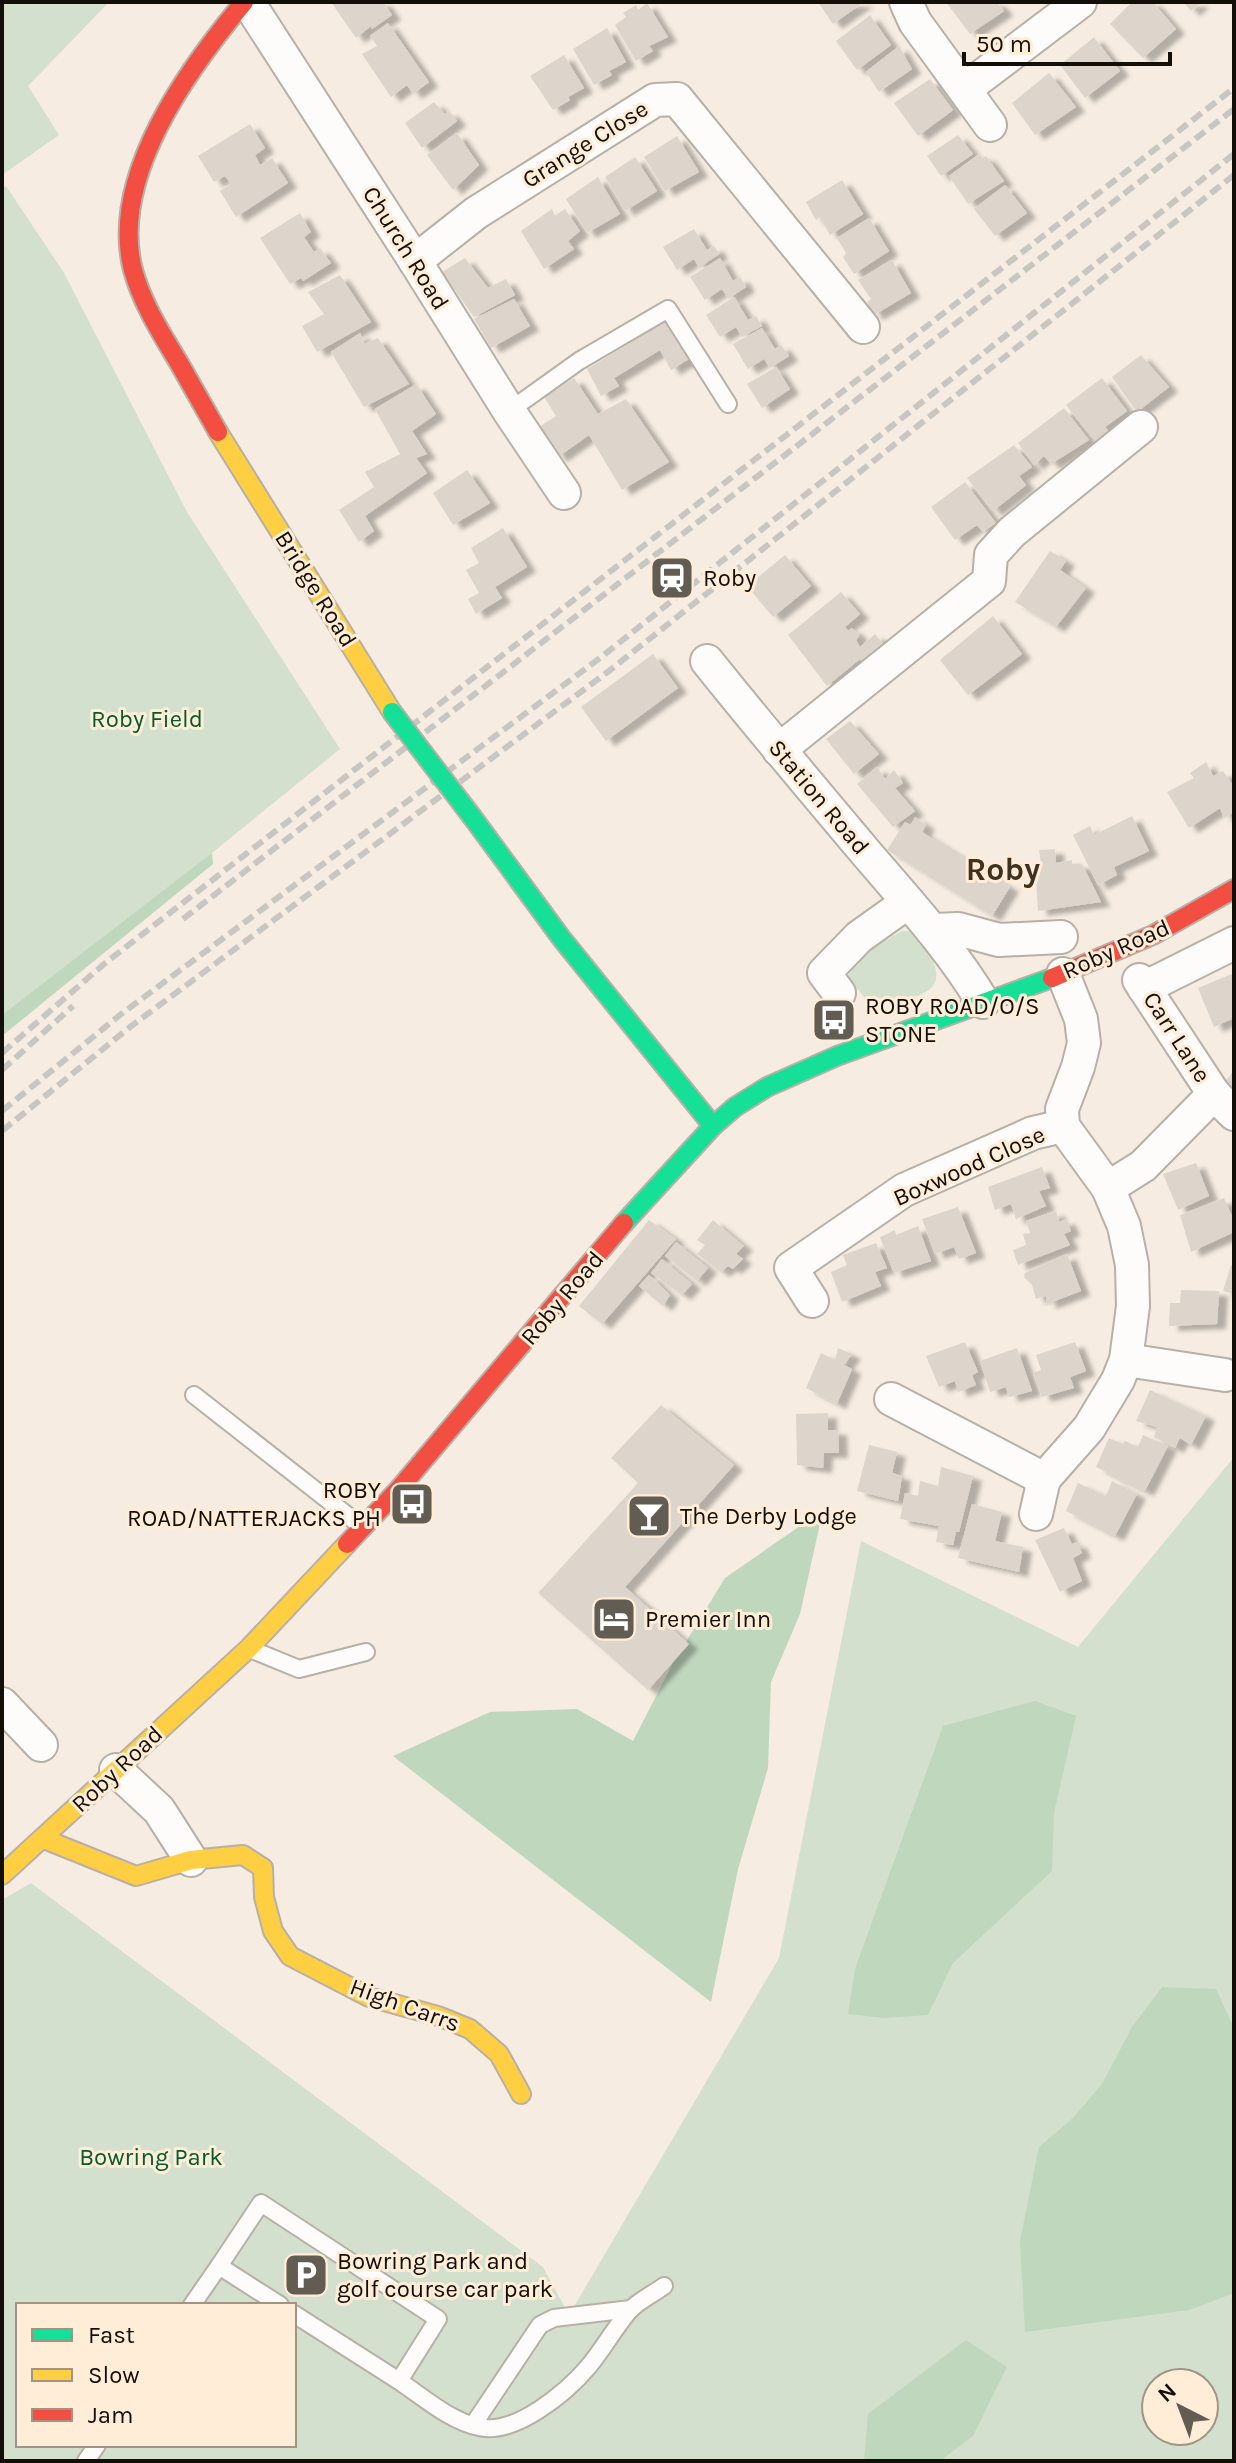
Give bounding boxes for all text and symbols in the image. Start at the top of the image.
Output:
scale bar [964,16,1170,66]
text: 50 m [976,30,1032,58]
street label: Grange Close [517,94,653,194]
street label: Church Road [357,181,455,315]
street label: Bridge Road [269,526,363,652]
station icon: Roby [648,554,696,602]
place label: Roby [703,564,756,592]
park label: Roby Field [91,705,203,733]
street label: Station Road [763,734,875,860]
district label: Roby [966,851,1040,888]
street label: Roby Road [1058,913,1174,985]
street label: Carr Lane [1137,987,1217,1087]
place label: ROBY ROAD/O/S STONE [865,992,1040,1048]
bus stop icon: ROBY ROAD/O/S STONE [810,996,858,1044]
street label: Boxwood Close [889,1120,1049,1212]
street label: Roby Road [515,1245,609,1351]
place label: ROBY ROAD/NATTERJACKS PH [127,1476,381,1532]
bus stop icon: ROBY ROAD/NATTERJACKS PH [388,1480,436,1528]
bar icon: The Derby Lodge [625,1492,673,1540]
place label: The Derby Lodge [680,1502,857,1530]
hotel icon: Premier Inn [590,1595,638,1643]
place label: Premier Inn [645,1605,771,1633]
street label: Roby Road [66,1720,168,1818]
street label: High Carrs [346,1972,464,2038]
park label: Bowring Park [79,2143,223,2171]
place label: Bowring Park and golf course car park [337,2247,553,2303]
parking icon: Bowring Park and golf course car park [282,2251,330,2299]
legend [16,2303,296,2447]
text: Fast [88,2321,135,2349]
text: Slow [88,2361,140,2389]
north arrow [1140,2367,1220,2447]
text: N [1153,2378,1182,2408]
text: Jam [88,2401,133,2429]

